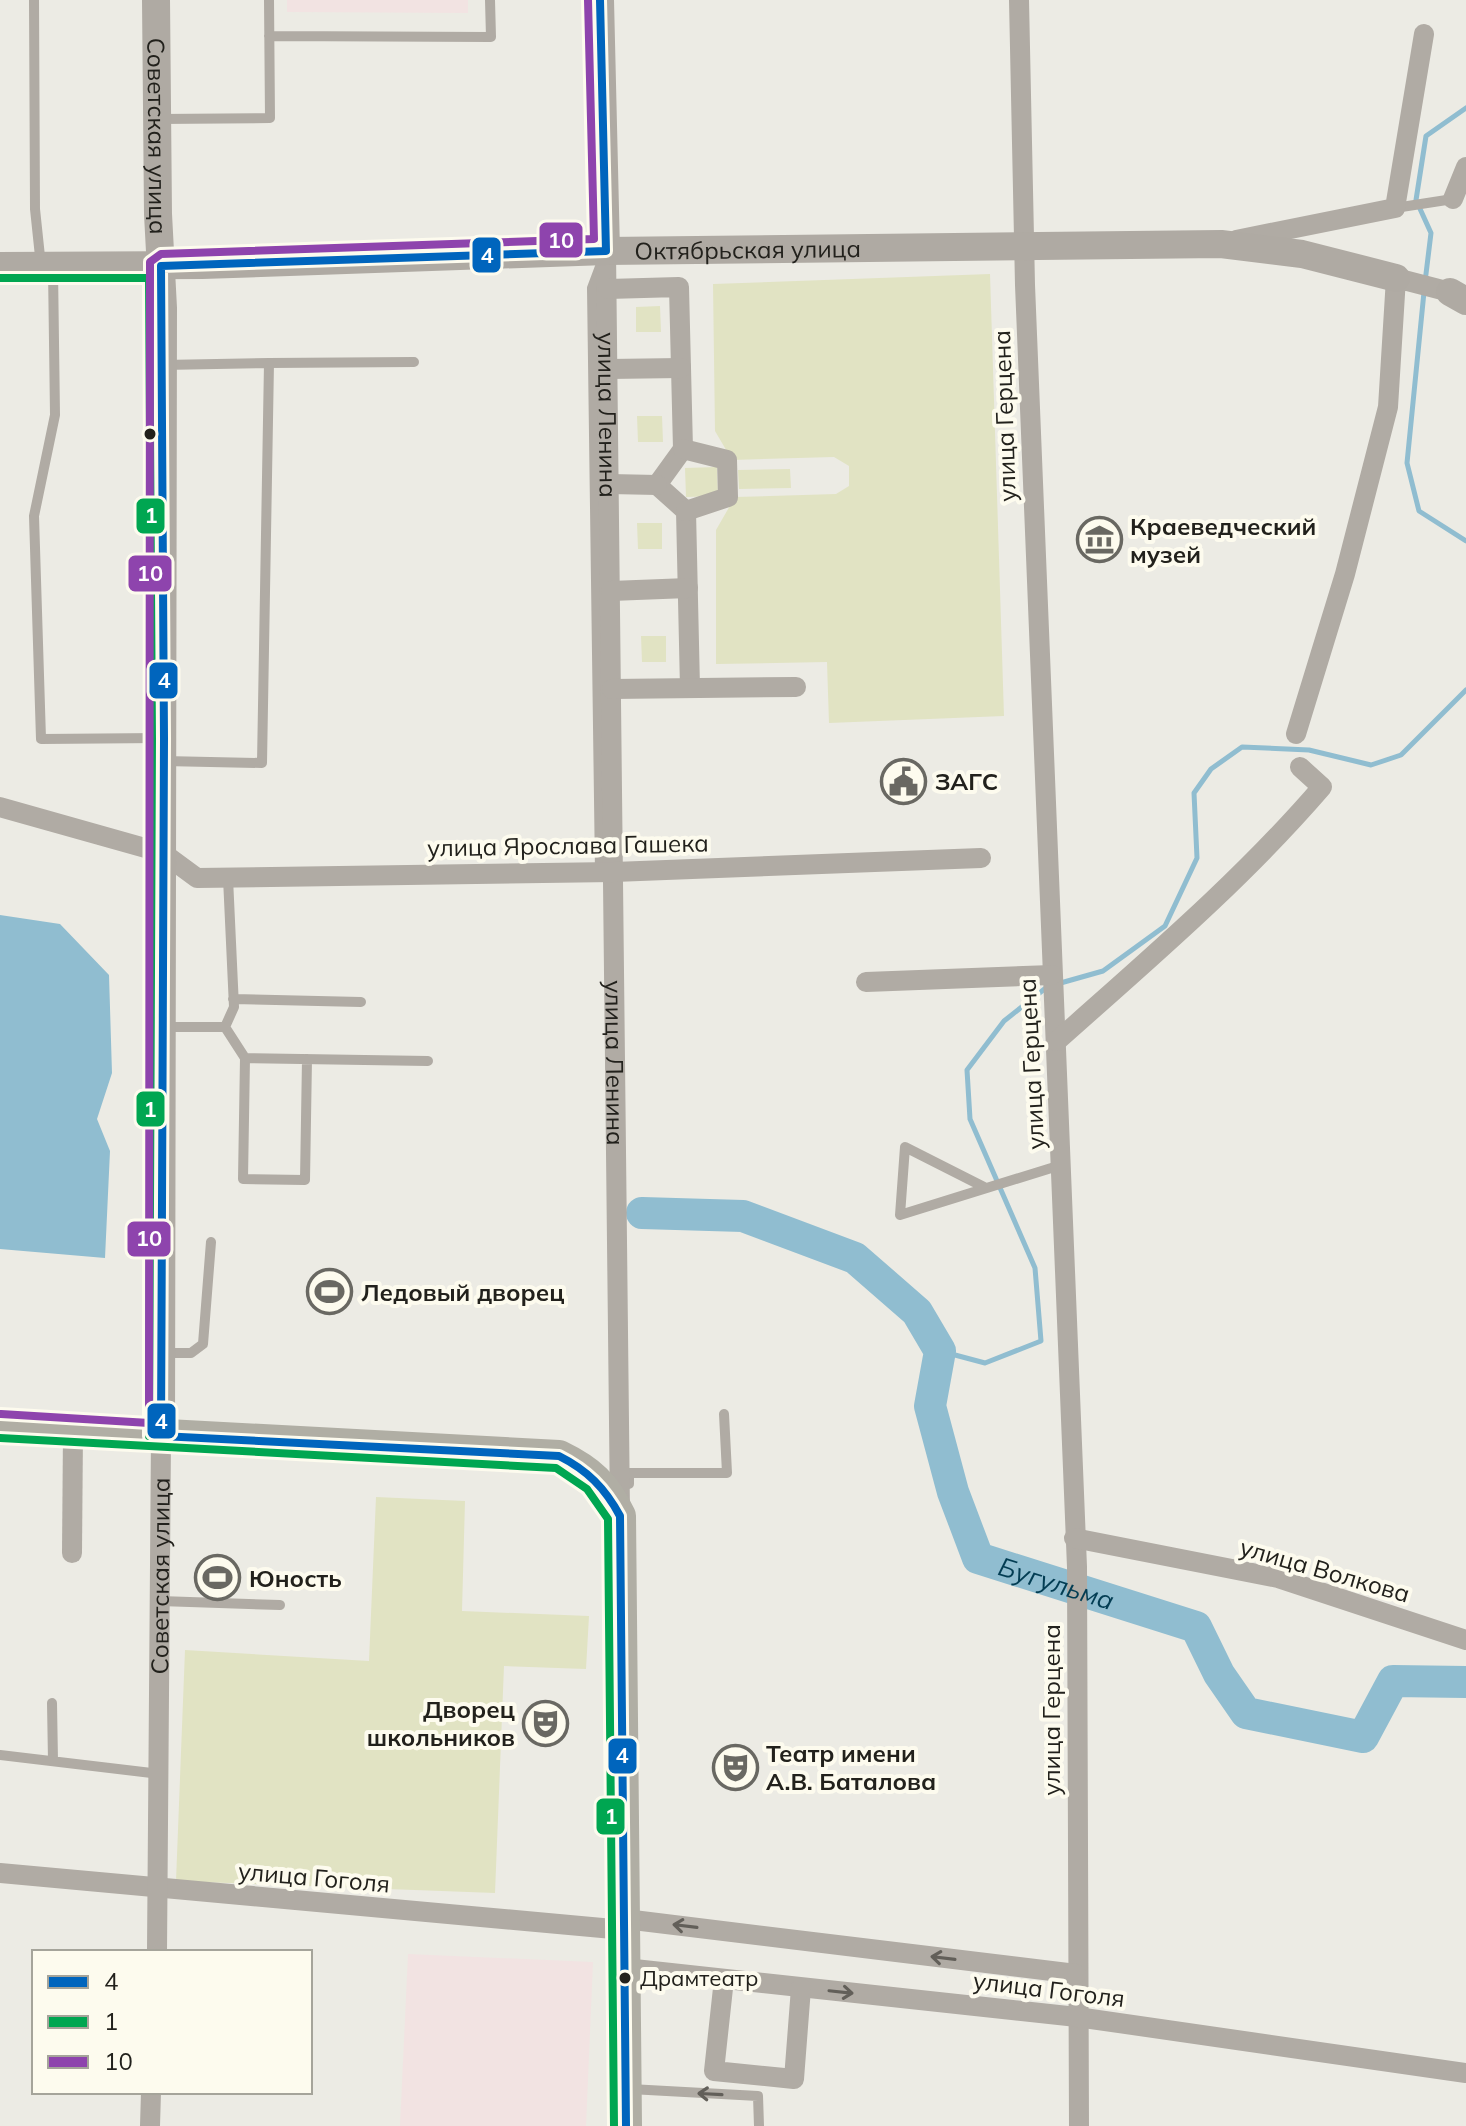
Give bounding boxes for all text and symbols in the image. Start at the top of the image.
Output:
street label: Советская улица [141,37,174,235]
line badge: 10 [538,221,584,259]
text: 10 [548,226,574,254]
street label: Октябрьская улица [634,233,861,266]
line badge: 4 [471,236,502,274]
text: 4 [480,241,494,269]
street label: улица Герцена [986,330,1022,502]
street label: улица Ленина [592,332,624,498]
unlabelled marker [142,426,158,442]
line badge: 1 [135,497,166,535]
text: 1 [144,501,158,529]
place label: Краеведческий музей [1130,511,1316,569]
museum icon: Краеведческий музей [1075,516,1123,564]
line badge: 10 [127,554,173,593]
text: 10 [137,559,163,587]
line badge: 4 [148,661,179,700]
text: 4 [157,666,171,694]
public building icon: ЗАГС [880,757,928,805]
place label: ЗАГС [935,766,998,796]
street label: улица Ярослава Гашека [427,828,709,862]
street label: улица Герцена [1012,978,1050,1150]
street label: улица Ленина [599,980,631,1146]
line badge: 1 [135,1090,166,1128]
text: 1 [143,1095,157,1123]
line badge: 10 [126,1220,172,1258]
text: 10 [136,1224,162,1252]
sports icon: Ледовый дворец [306,1268,354,1316]
place label: Ледовый дворец [361,1277,565,1307]
line badge: 4 [146,1402,177,1440]
text: 4 [154,1407,168,1435]
street label: Советская улица [144,1477,176,1675]
street label: улица Волкова [1237,1531,1413,1609]
water label: Бугульма [995,1549,1118,1617]
sports icon: Юность [194,1554,242,1602]
place label: Юность [249,1563,342,1593]
street label: улица Герцена [1036,1624,1066,1796]
place label: Дворец школьников [367,1694,515,1752]
theatre icon: Дворец школьников [522,1699,570,1747]
line badge: 4 [607,1737,638,1775]
place label: Театр имени А.В. Баталова [766,1738,936,1796]
text: 4 [615,1741,629,1769]
theatre icon: Театр имени А.В. Баталова [711,1743,759,1791]
line badge: 1 [595,1797,626,1836]
text: 1 [604,1802,618,1830]
street label: улица Гоголя [237,1855,391,1899]
one-way arrow [673,1918,698,1933]
legend [32,1950,312,2094]
one-way arrow [931,1950,957,1965]
place label: Драмтеатр [640,1964,758,1992]
street label: улица Гоголя [972,1965,1126,2013]
text: 4 [104,1966,118,1996]
marker: Драмтеатр [617,1970,633,1986]
one-way arrow [827,1985,854,2000]
text: 1 [104,2006,118,2036]
text: 10 [104,2046,133,2076]
one-way arrow [697,2086,724,2101]

